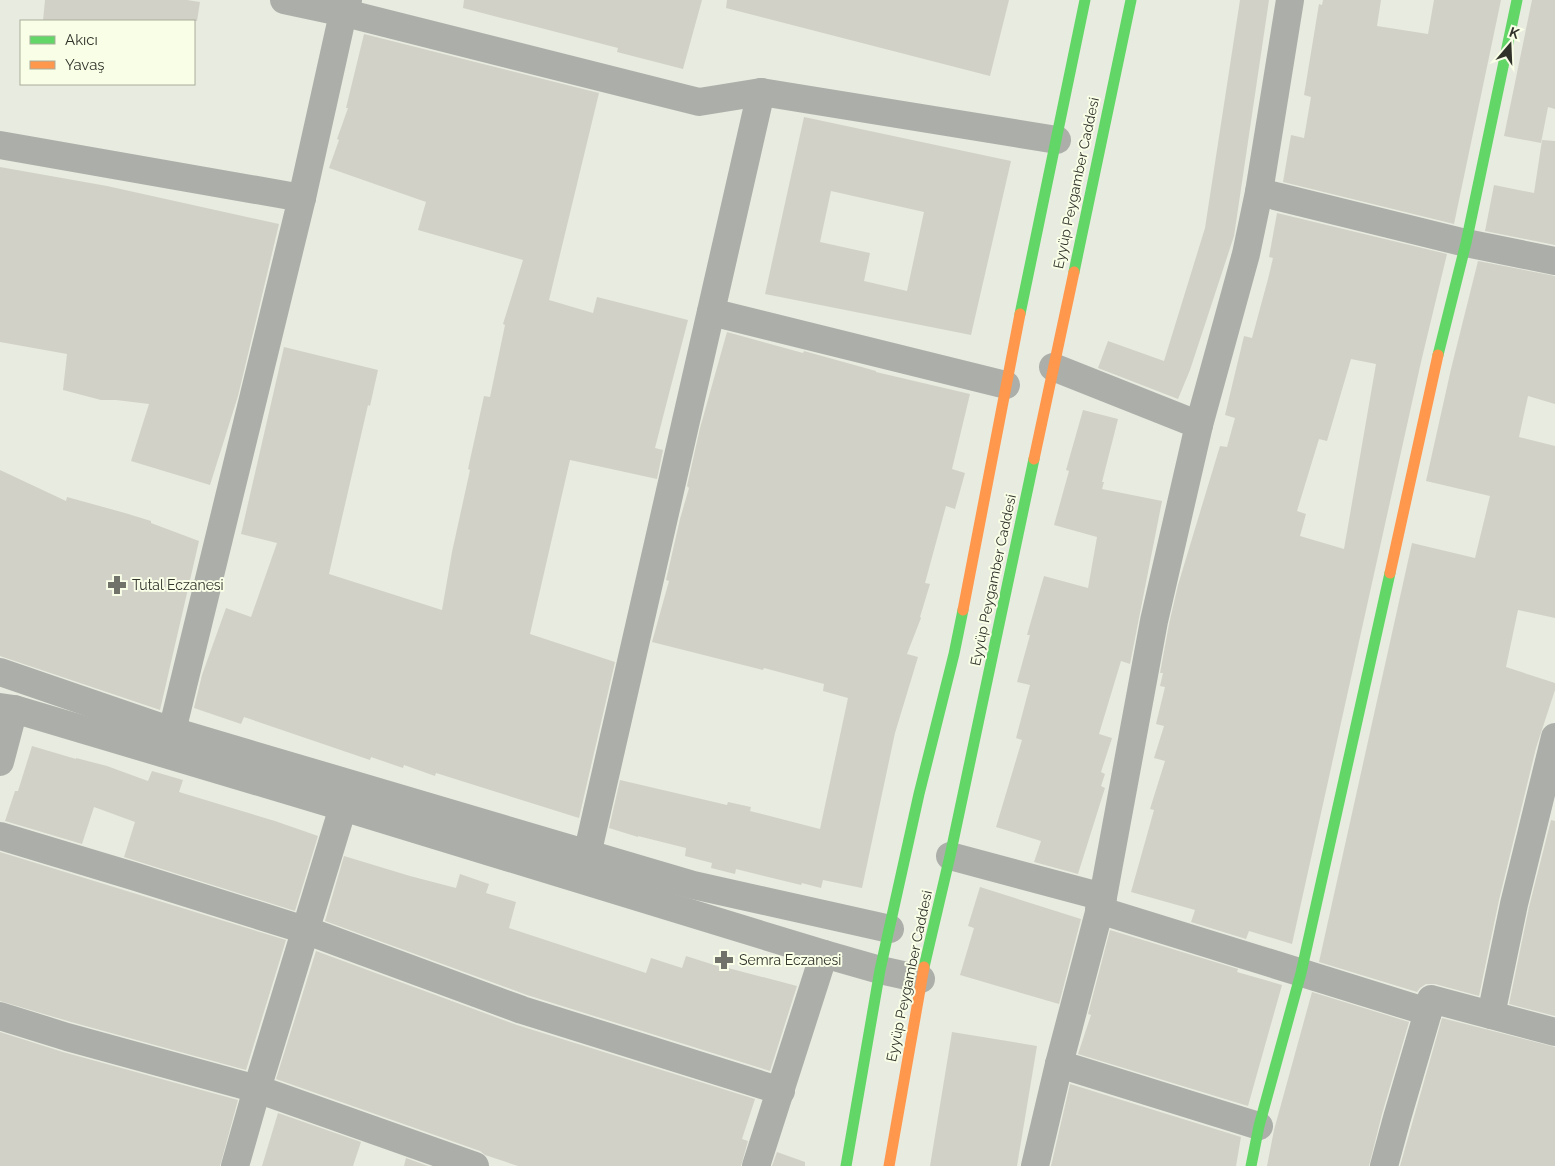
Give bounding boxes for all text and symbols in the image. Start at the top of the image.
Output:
legend [20,20,195,85]
north arrow [1485,20,1535,70]
text: K [1507,24,1522,42]
text: Akıcı [65,31,98,49]
text: Yavaş [65,56,105,74]
street label: Eyyüp Peygamber Caddesi [1050,96,1102,270]
street label: Eyyüp Peygamber Caddesi [967,493,1019,667]
pharmacy icon: Tutal Eczanesi [106,574,128,596]
place label: Tutal Eczanesi [132,577,224,593]
street label: Eyyüp Peygamber Caddesi [883,889,935,1063]
pharmacy icon: Semra Eczanesi [713,949,735,971]
place label: Semra Eczanesi [739,952,841,968]

